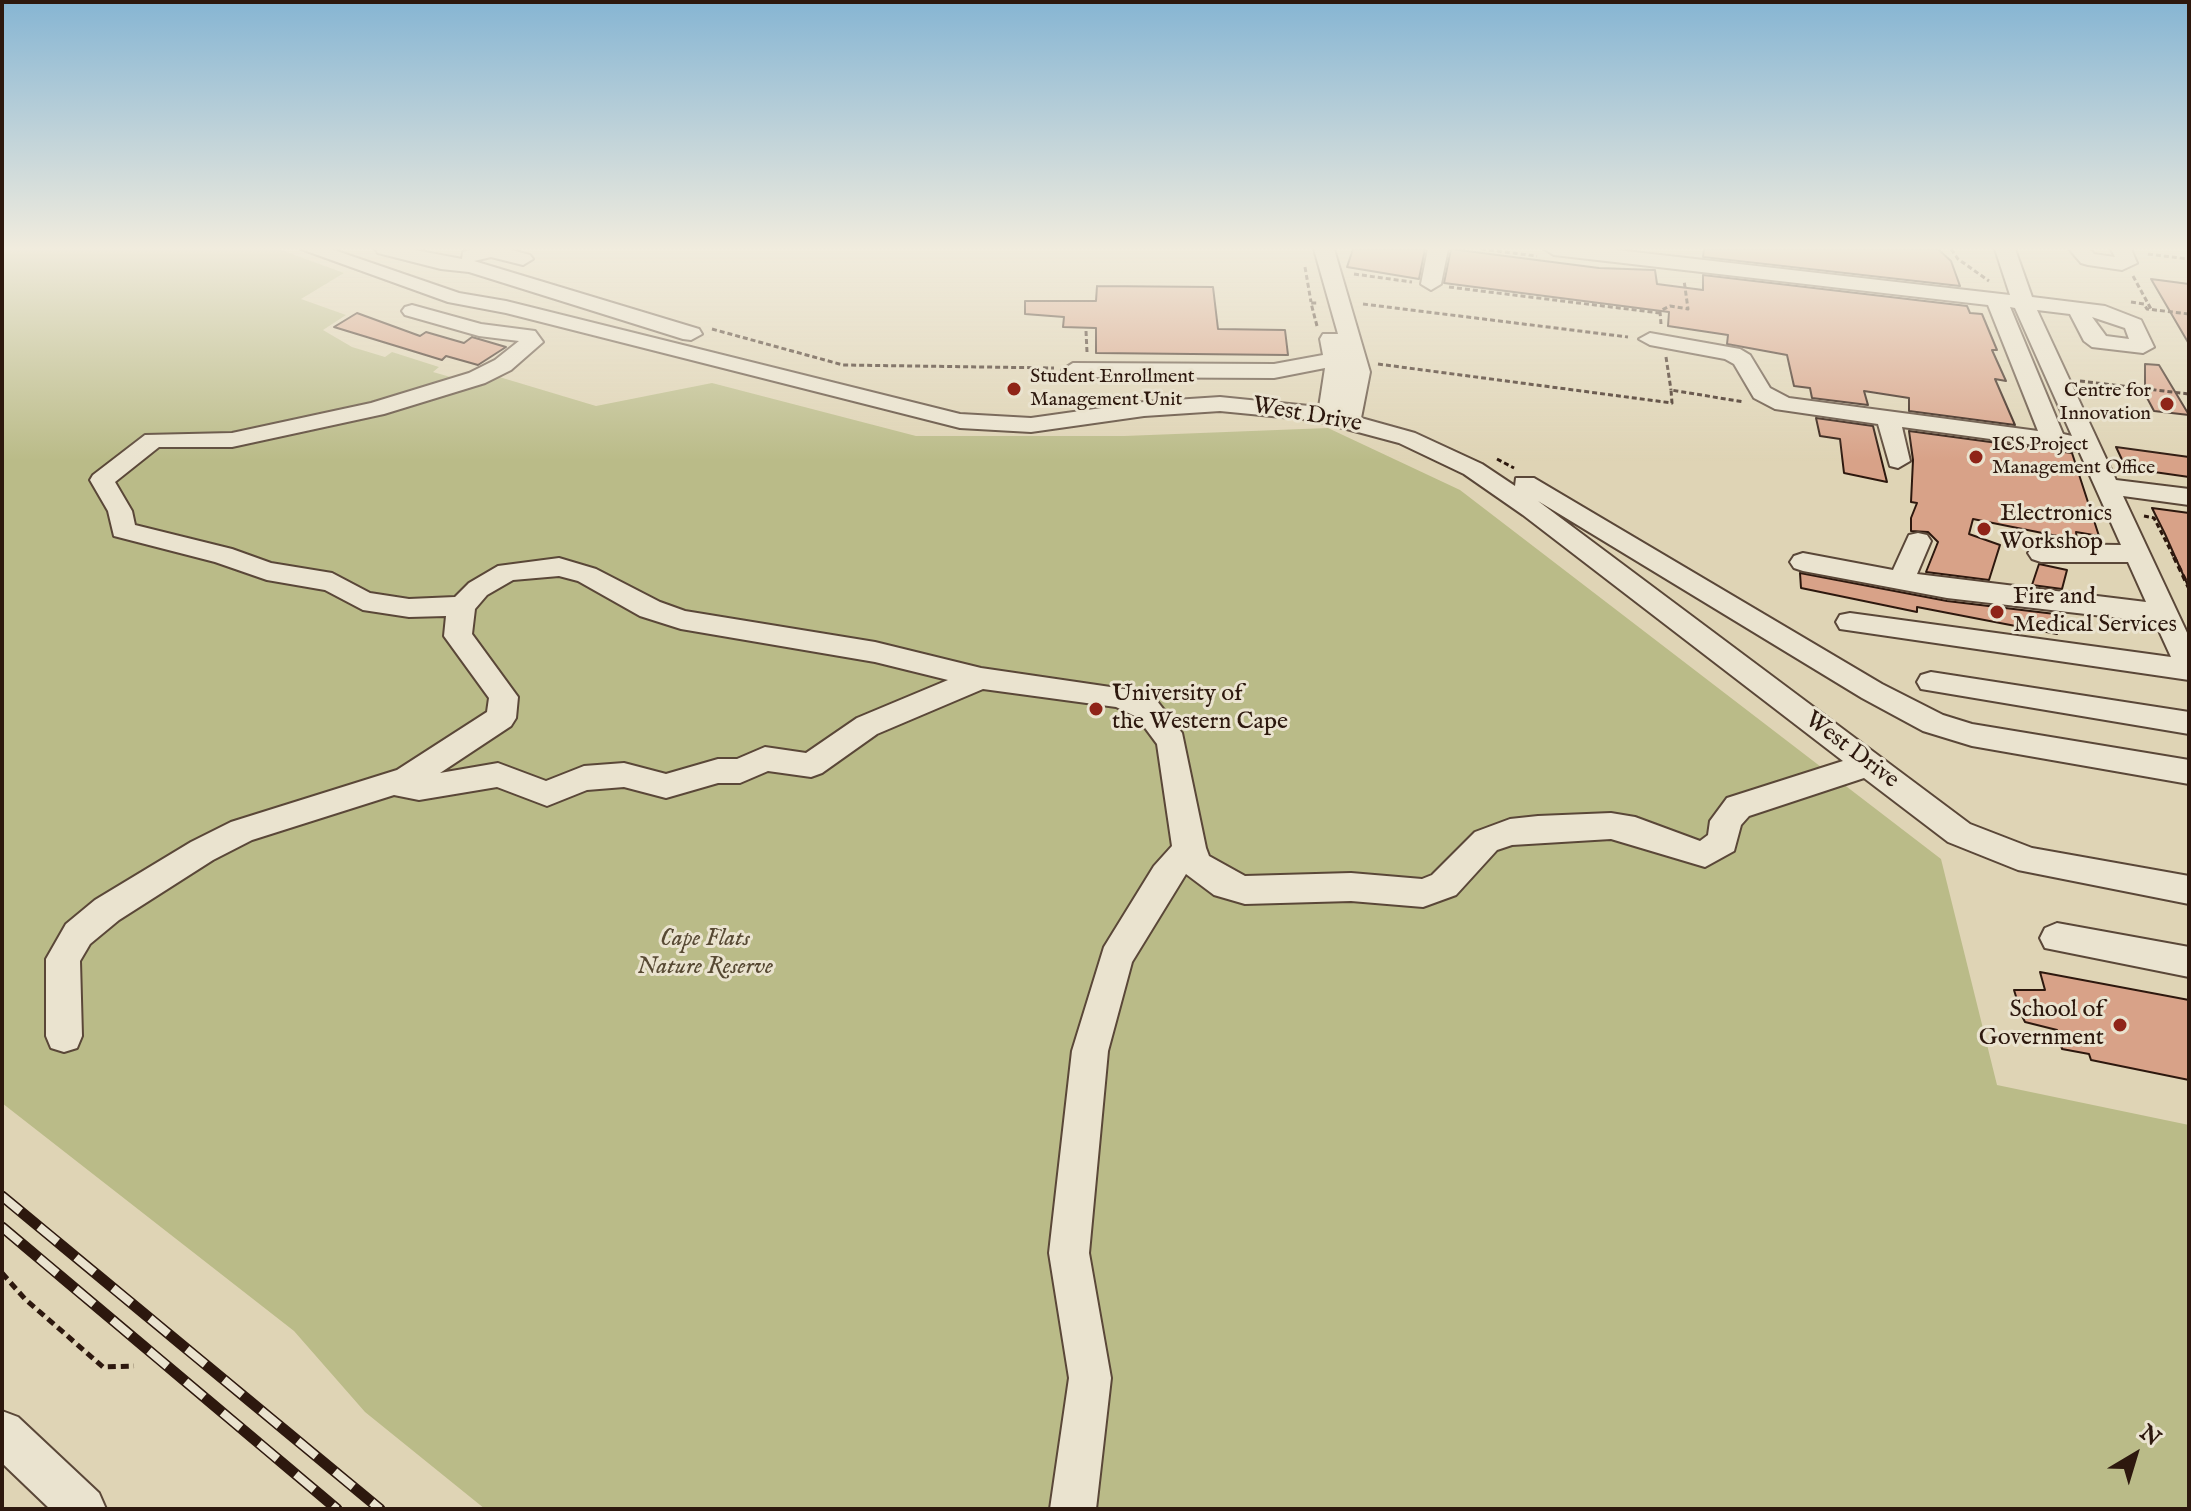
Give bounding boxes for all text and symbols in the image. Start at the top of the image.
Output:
place label: Student Enrollment Management Unit [1030,366,1195,413]
marker: Student Enrollment Management Unit [1005,380,1023,398]
place label: Centre for Innovation [2060,380,2151,427]
street label: West Drive [1250,392,1364,440]
marker: Centre for Innovation [2158,395,2176,413]
place label: ICS Project Management Office [1992,434,2155,481]
marker: ICS Project Management Office [1967,448,1985,466]
place label: Electronics Workshop [2000,501,2112,557]
marker: Electronics Workshop [1975,520,1993,538]
place label: Fire and Medical Services [2013,584,2177,640]
marker: Fire and Medical Services [1988,603,2006,621]
place label: University of the Western Cape [1112,681,1288,737]
marker: University of the Western Cape [1087,700,1105,718]
street label: West Drive [1798,706,1904,796]
park label: Cape Flats Nature Reserve [637,926,773,982]
place label: School of Government [1979,997,2104,1053]
marker: School of Government [2111,1016,2129,1034]
north arrow [2095,1415,2175,1495]
text: N [2134,1419,2166,1453]

